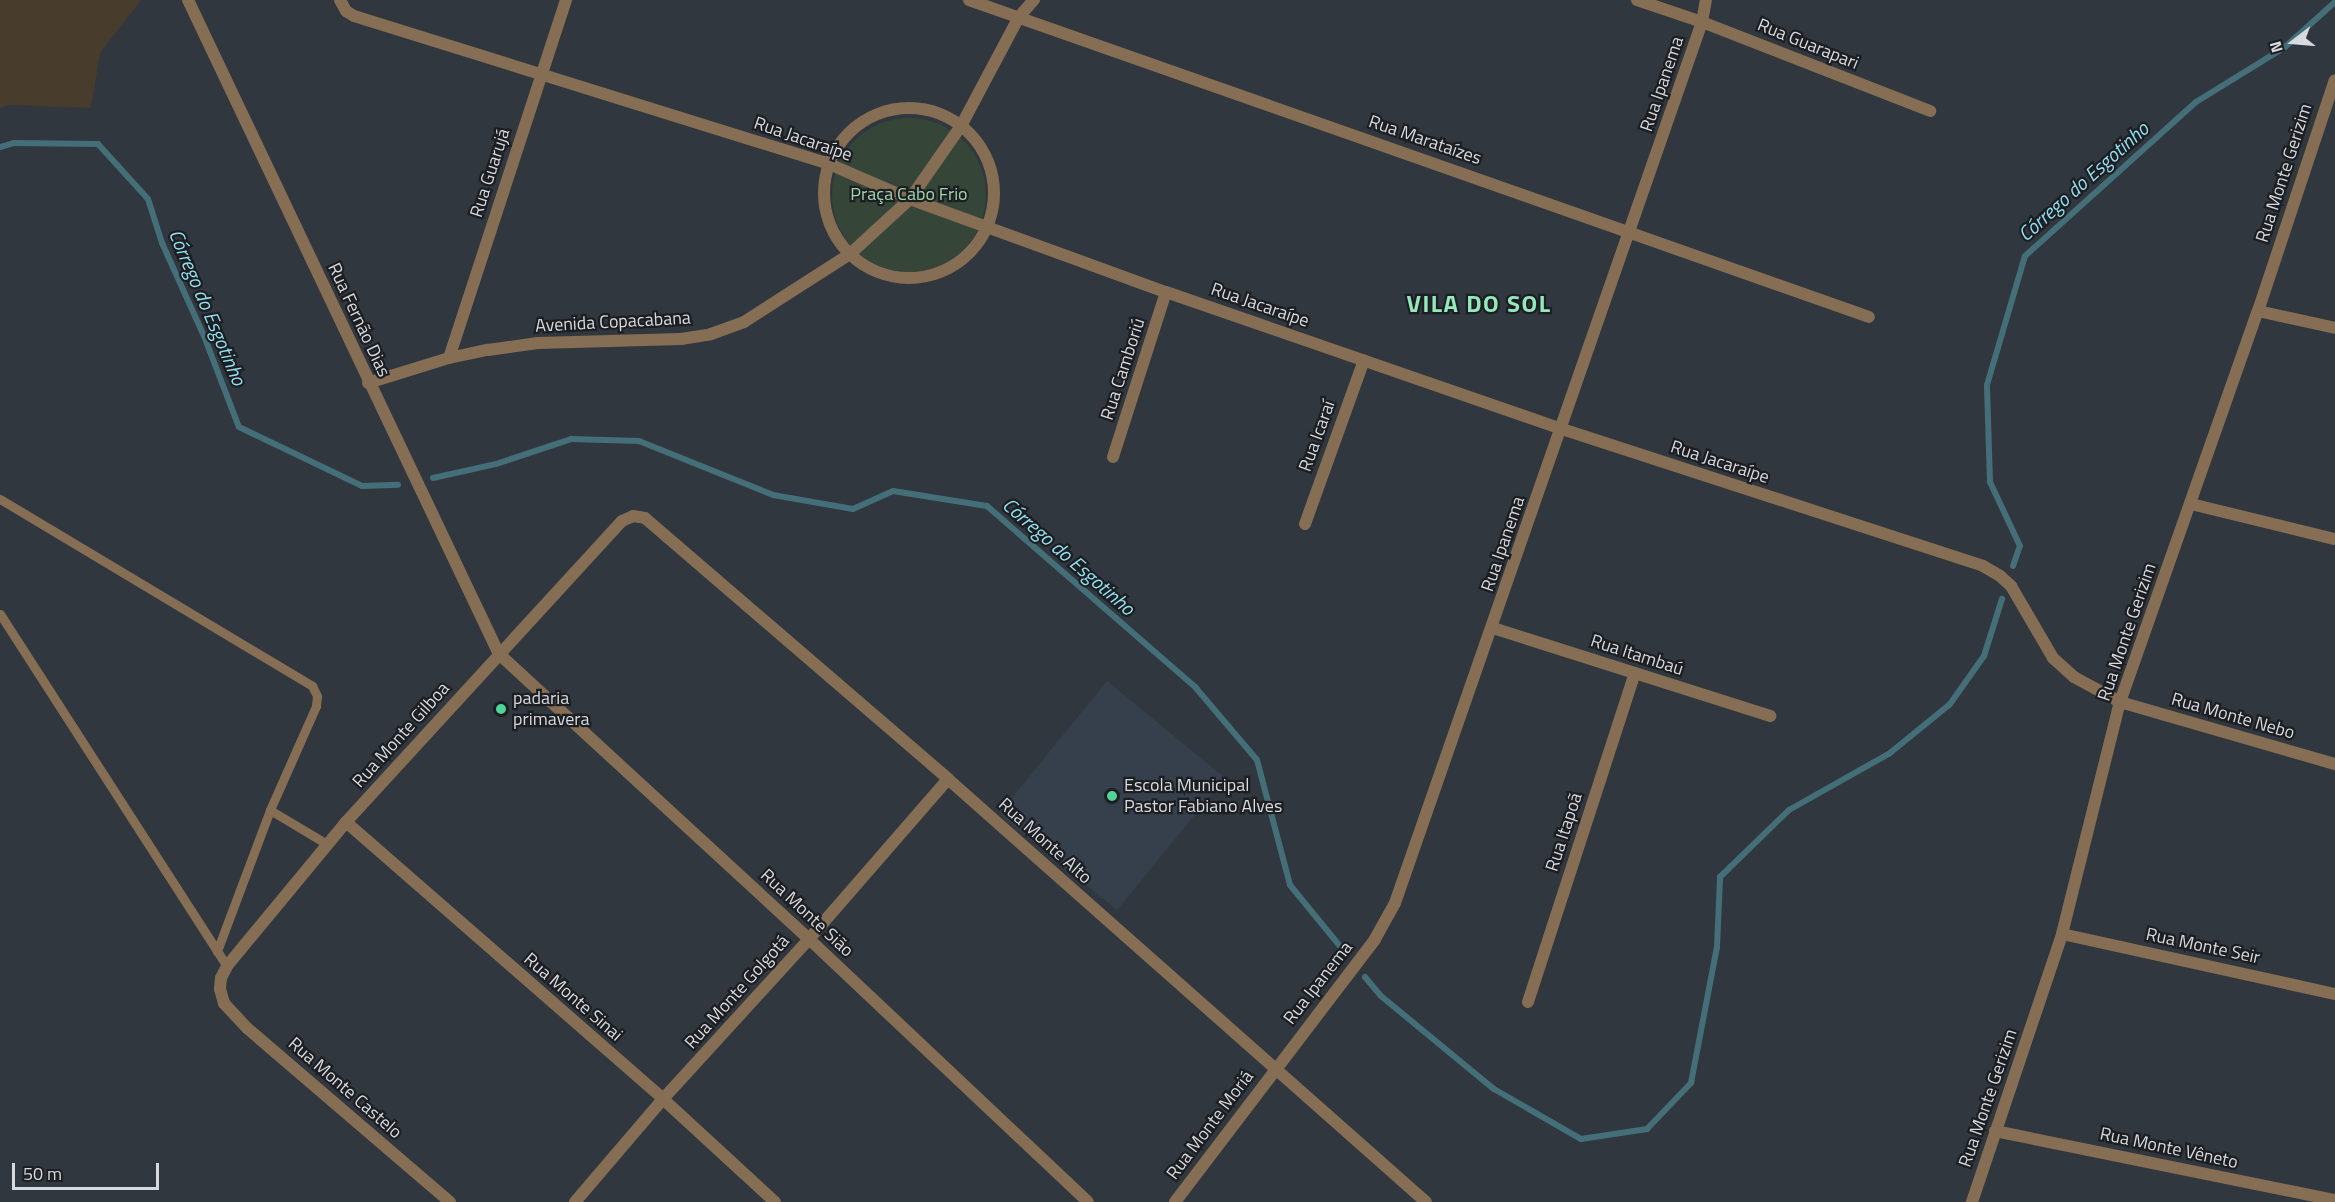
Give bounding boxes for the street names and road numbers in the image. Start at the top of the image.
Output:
street label: Rua Guarapari [1754,14,1862,74]
street label: Rua Ipanema [1636,34,1688,134]
street label: Rua Monte Gerizim [2251,101,2317,245]
street label: Rua Marataízes [1366,111,1484,169]
street label: Rua Jacaraípe [751,112,855,166]
street label: Rua Guarujá [466,126,514,220]
street label: Rua Fernão Dias [323,260,395,380]
street label: Rua Jacaraípe [1208,278,1312,332]
street label: Avenida Copacabana [535,307,691,337]
street label: Rua Camboriú [1096,315,1150,423]
street label: Rua Icaraí [1294,398,1340,474]
street label: Rua Jacaraípe [1668,436,1772,488]
street label: Rua Ipanema [1477,494,1529,594]
street label: Rua Monte Gerizim [2093,560,2161,704]
street label: Rua Itambaú [1588,630,1686,680]
street label: Rua Monte Gilboa [348,678,454,792]
street label: Rua Monte Nebo [2169,688,2297,744]
street label: Rua Itapoã [1541,790,1587,874]
street label: Rua Monte Alto [994,794,1096,888]
street label: Rua Monte Sião [756,864,858,962]
street label: Rua Monte Seir [2144,923,2262,969]
street label: Rua Monte Golgotá [680,931,794,1053]
street label: Rua Ipanema [1279,937,1357,1029]
street label: Rua Monte Sinai [519,948,627,1046]
street label: Rua Monte Gerizim [1954,1026,2022,1170]
street label: Rua Monte Castelo [284,1033,406,1143]
street label: Rua Monte Moriá [1162,1066,1258,1184]
street label: Rua Monte Vêneto [2098,1123,2240,1173]

